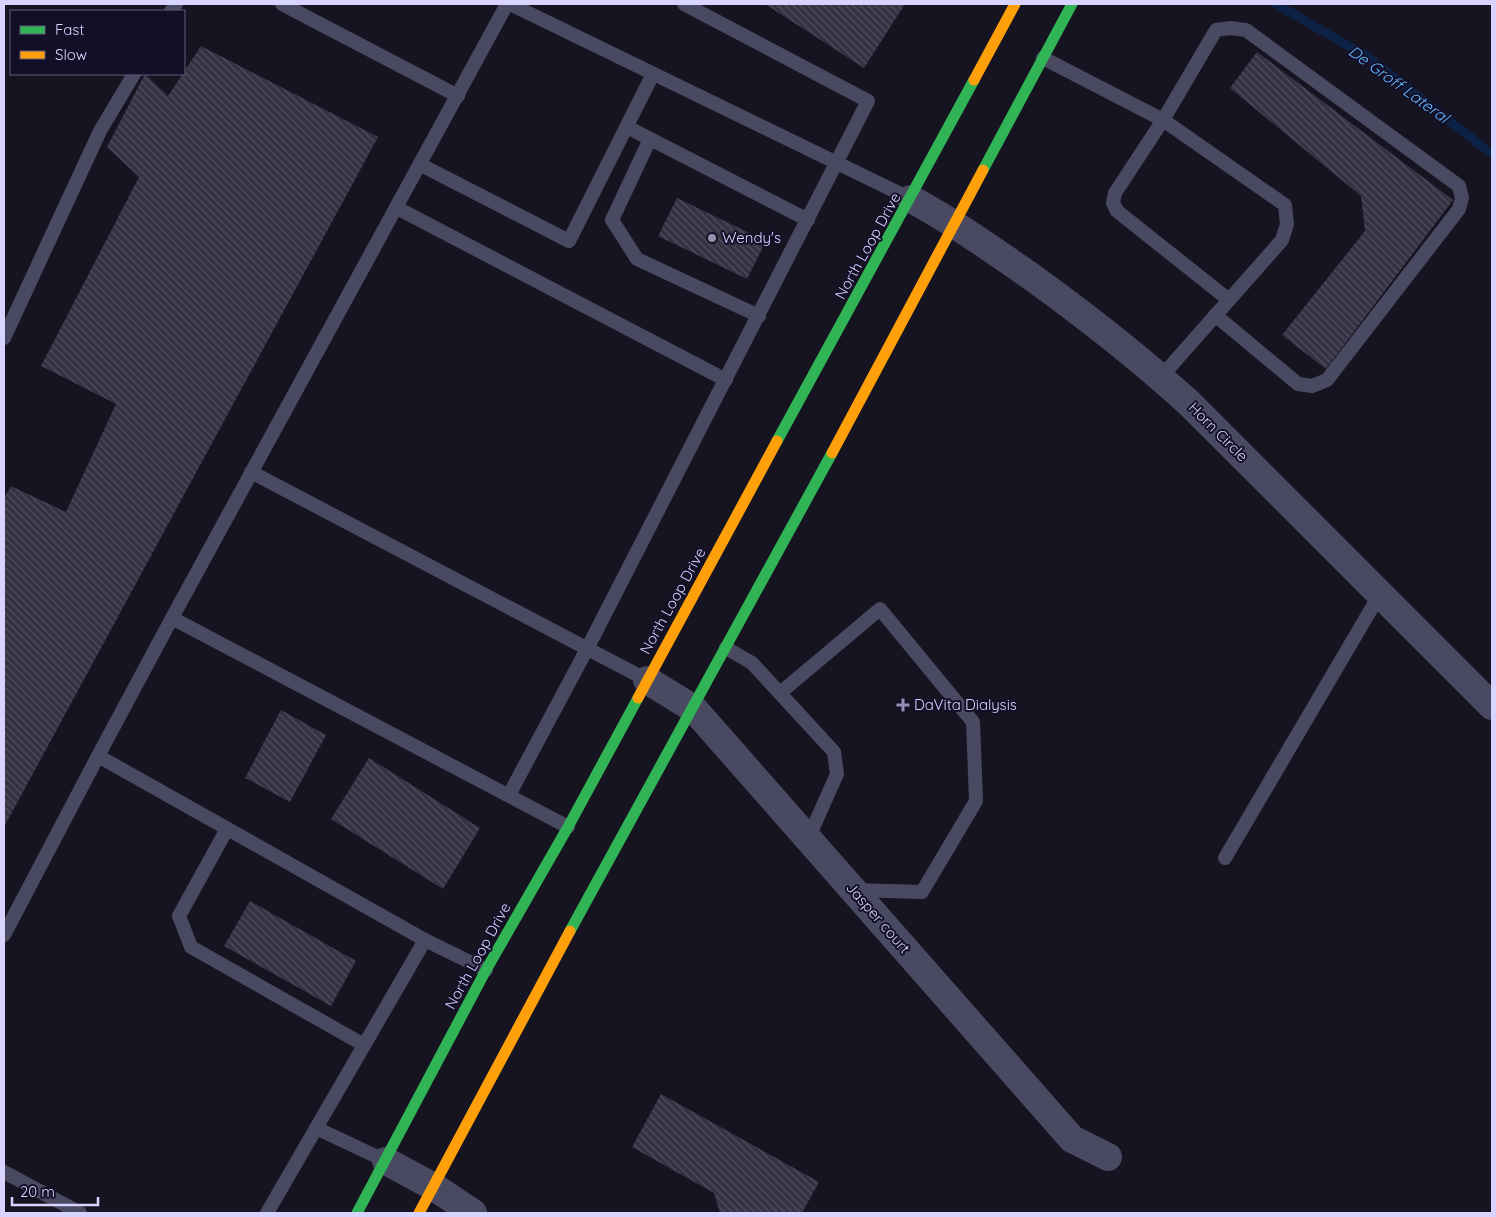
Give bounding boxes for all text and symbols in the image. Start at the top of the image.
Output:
legend [10,10,185,75]
text: Fast [55,20,84,39]
water label: De Groff Lateral [1345,41,1455,129]
text: Slow [55,45,87,64]
street label: North Loop Drive [830,189,905,302]
place label: Wendy's [722,228,781,247]
marker: Wendy's [706,232,718,244]
street label: Horn Circle [1185,398,1252,465]
street label: North Loop Drive [635,544,710,657]
place label: DaVita Dialysis [914,695,1017,714]
marker: DaVita Dialysis [896,698,910,712]
street label: Jasper court [842,878,915,957]
street label: North Loop Drive [440,899,515,1012]
scale bar [12,1174,99,1206]
text: 20 m [20,1182,55,1201]

